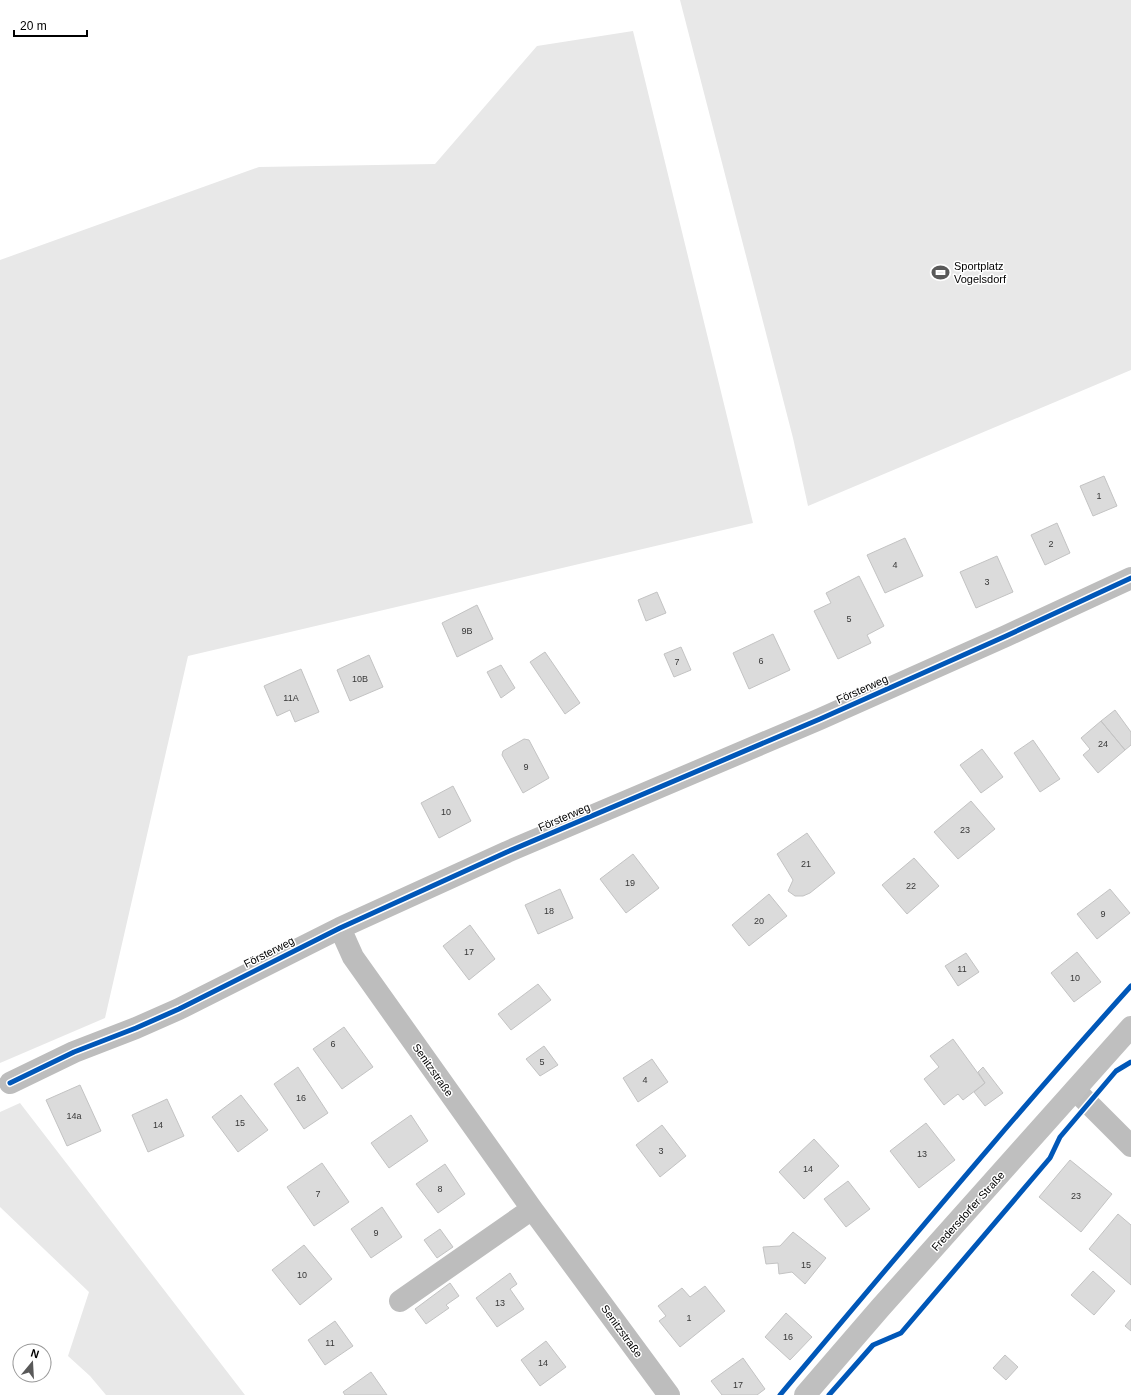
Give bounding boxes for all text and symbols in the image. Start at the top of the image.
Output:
scale bar [14,12,87,38]
text: 20 m [20,19,47,33]
place label: Sportplatz Vogelsdorf [954,260,1007,285]
sports icon: Sportplatz Vogelsdorf [931,262,951,282]
house number: 1 [1096,491,1102,501]
house number: 2 [1048,539,1054,549]
house number: 4 [892,560,898,570]
house number: 3 [984,577,990,587]
house number: 5 [846,614,852,624]
house number: 9B [461,626,473,636]
house number: 6 [758,656,764,666]
house number: 7 [674,657,680,667]
street label: Försterweg [834,672,890,706]
house number: 10B [352,674,368,684]
house number: 11A [283,693,299,703]
house number: 24 [1098,739,1108,749]
house number: 9 [523,762,529,772]
street label: Försterweg [536,801,592,833]
house number: 10 [441,807,451,817]
house number: 23 [960,825,970,835]
house number: 21 [801,859,811,869]
house number: 19 [625,878,635,888]
house number: 22 [906,881,916,891]
house number: 18 [544,906,554,916]
house number: 9 [1100,909,1106,919]
house number: 20 [754,916,764,926]
street label: Försterweg [242,934,296,970]
house number: 17 [464,947,474,957]
house number: 11 [957,964,967,974]
house number: 10 [1070,973,1080,983]
house number: 6 [330,1039,336,1049]
street label: Senitzstraße [410,1041,456,1099]
house number: 5 [539,1057,545,1067]
house number: 4 [642,1075,648,1085]
house number: 16 [296,1093,306,1103]
house number: 14a [66,1111,82,1121]
house number: 15 [235,1118,245,1128]
house number: 14 [153,1120,163,1130]
house number: 3 [658,1146,664,1156]
house number: 13 [917,1149,927,1159]
house number: 14 [803,1164,813,1174]
street label: Fredersdorfer Straße [929,1169,1007,1253]
house number: 8 [437,1184,443,1194]
house number: 7 [315,1189,321,1199]
house number: 23 [1071,1191,1081,1201]
house number: 9 [373,1228,379,1238]
house number: 15 [801,1260,811,1270]
house number: 10 [297,1270,307,1280]
house number: 13 [495,1298,505,1308]
street label: Senitzstraße [599,1302,645,1360]
house number: 1 [686,1313,692,1323]
house number: 16 [783,1332,793,1342]
house number: 11 [325,1338,335,1348]
north arrow [12,1343,52,1383]
text: N [29,1347,41,1360]
house number: 14 [538,1358,548,1368]
house number: 17 [733,1380,743,1390]

